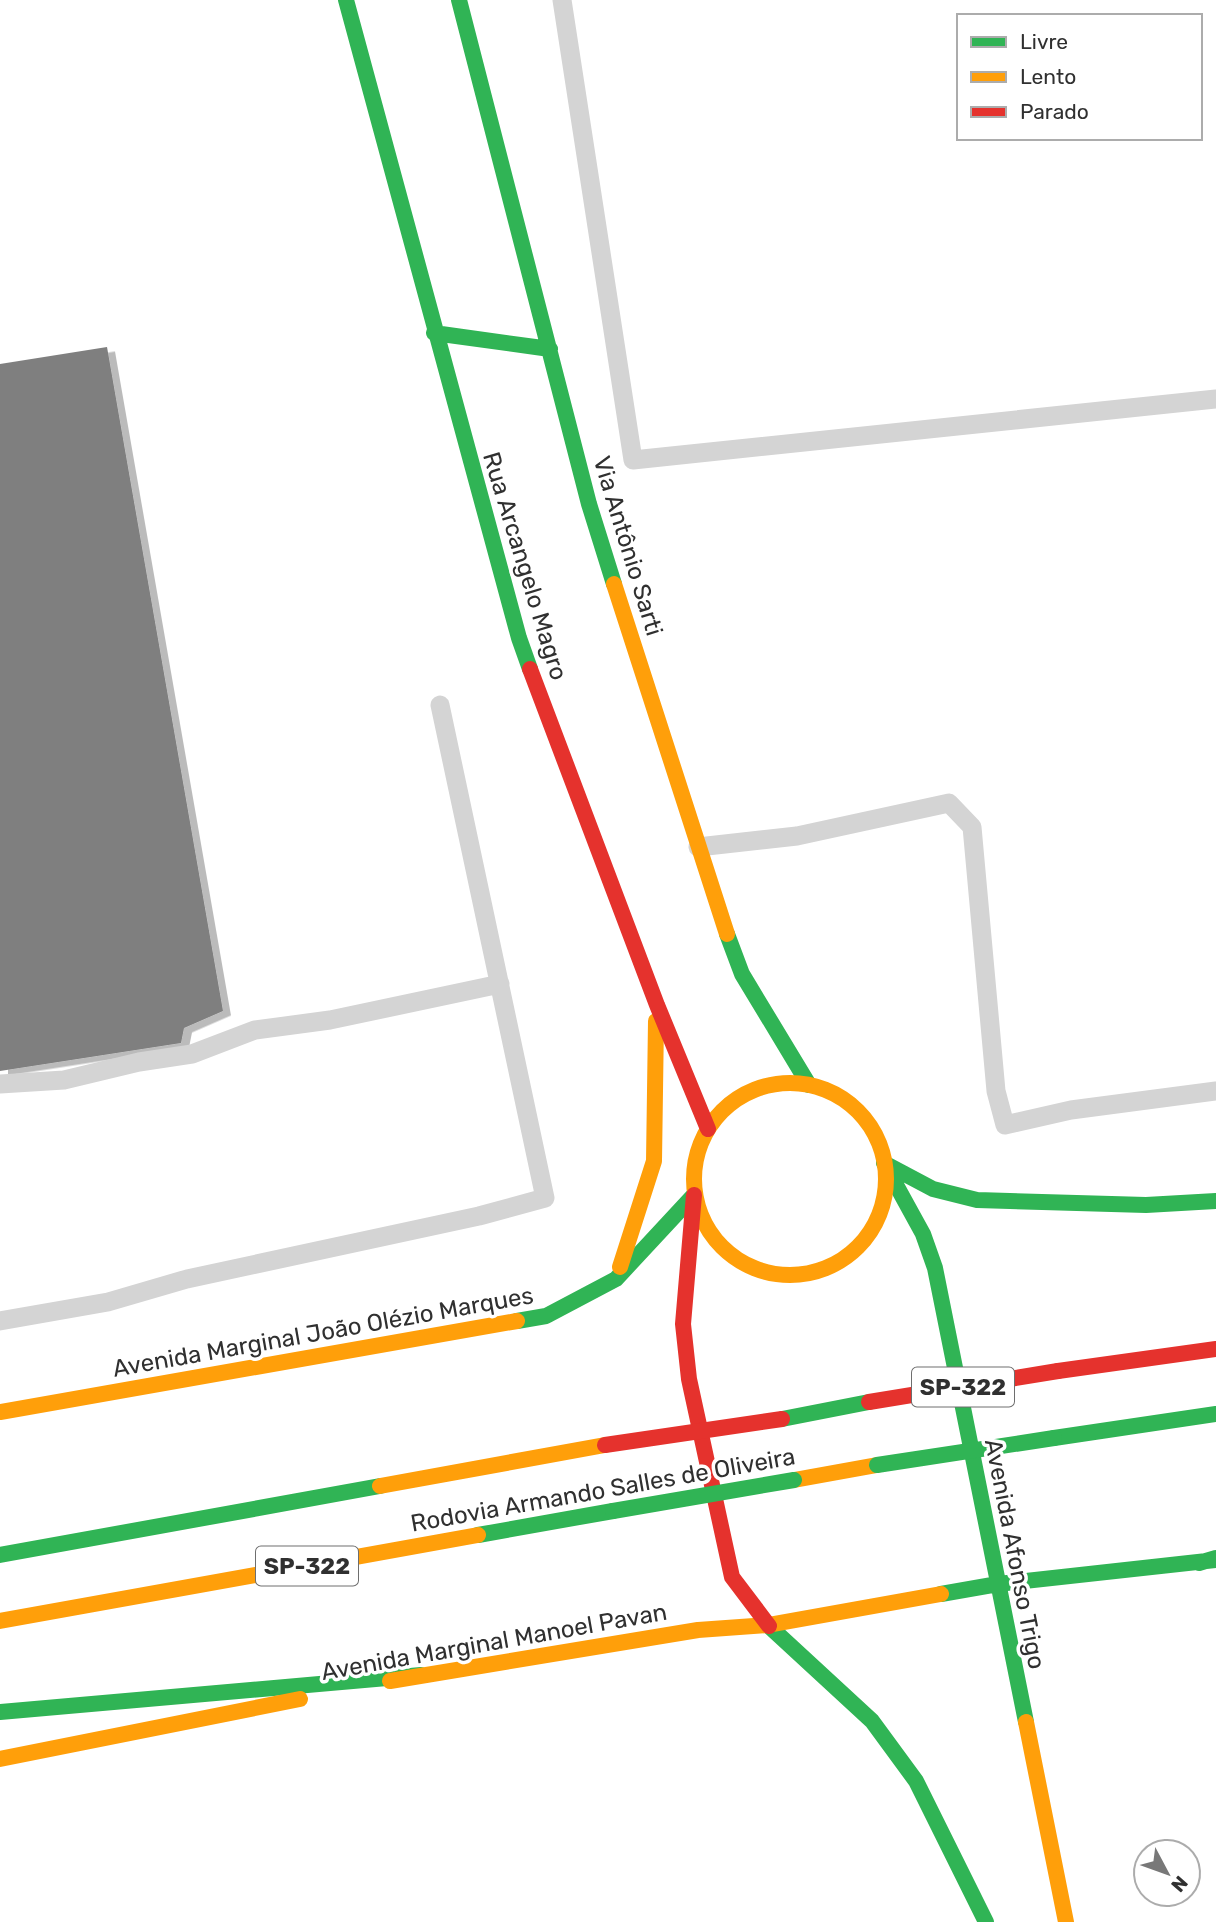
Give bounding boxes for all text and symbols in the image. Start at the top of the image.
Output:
legend [957,14,1202,140]
text: Livre [1020,29,1068,54]
text: Lento [1020,64,1076,89]
text: Parado [1020,99,1089,124]
street label: Rua Arcangelo Magro [477,448,573,684]
street label: Via Antônio Sarti [587,453,669,639]
street label: Avenida Marginal João Olézio Marques [110,1281,536,1383]
road number: SP-322 [912,1368,1014,1406]
street label: Avenida Afonso Trigo [979,1437,1051,1671]
street label: Rodovia Armando Salles de Oliveira [409,1442,797,1538]
road number: SP-322 [256,1546,358,1586]
street label: Avenida Marginal Manoel Pavan [319,1598,669,1686]
north arrow [1132,1838,1202,1908]
text: N [1166,1871,1193,1897]

